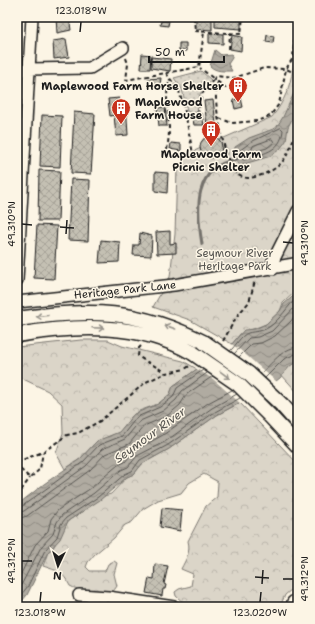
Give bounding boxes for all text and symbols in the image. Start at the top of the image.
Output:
text: 123.018°W [55,4,107,17]
scale bar [149,38,224,64]
text: 50 m [155,44,185,60]
building icon: Maplewood Farm Horse Shelter [227,75,249,103]
place label: Maplewood Farm Horse Shelter [41,79,224,94]
place label: Maplewood Farm House [135,95,203,123]
building icon: Maplewood Farm House [110,97,132,125]
building icon: Maplewood Farm Picnic Shelter [200,119,222,147]
place label: Maplewood Farm Picnic Shelter [161,147,261,175]
text: 49.310°N [5,201,18,247]
text: 49.310°N [298,220,311,266]
park label: Seymour River Heritage Park [196,246,274,274]
street label: Heritage Park Lane [73,277,177,303]
one-way arrow [36,312,49,320]
one-way arrow [164,322,176,330]
one-way arrow [91,324,104,332]
one-way arrow [220,370,231,379]
water label: Seymour River [111,403,189,466]
text: 49.312°N [5,538,18,584]
north arrow [38,546,78,586]
text: 49.312°N [298,556,311,602]
text: N [52,568,62,583]
text: 123.018°W [14,606,66,619]
text: 123.020°W [233,606,287,619]

